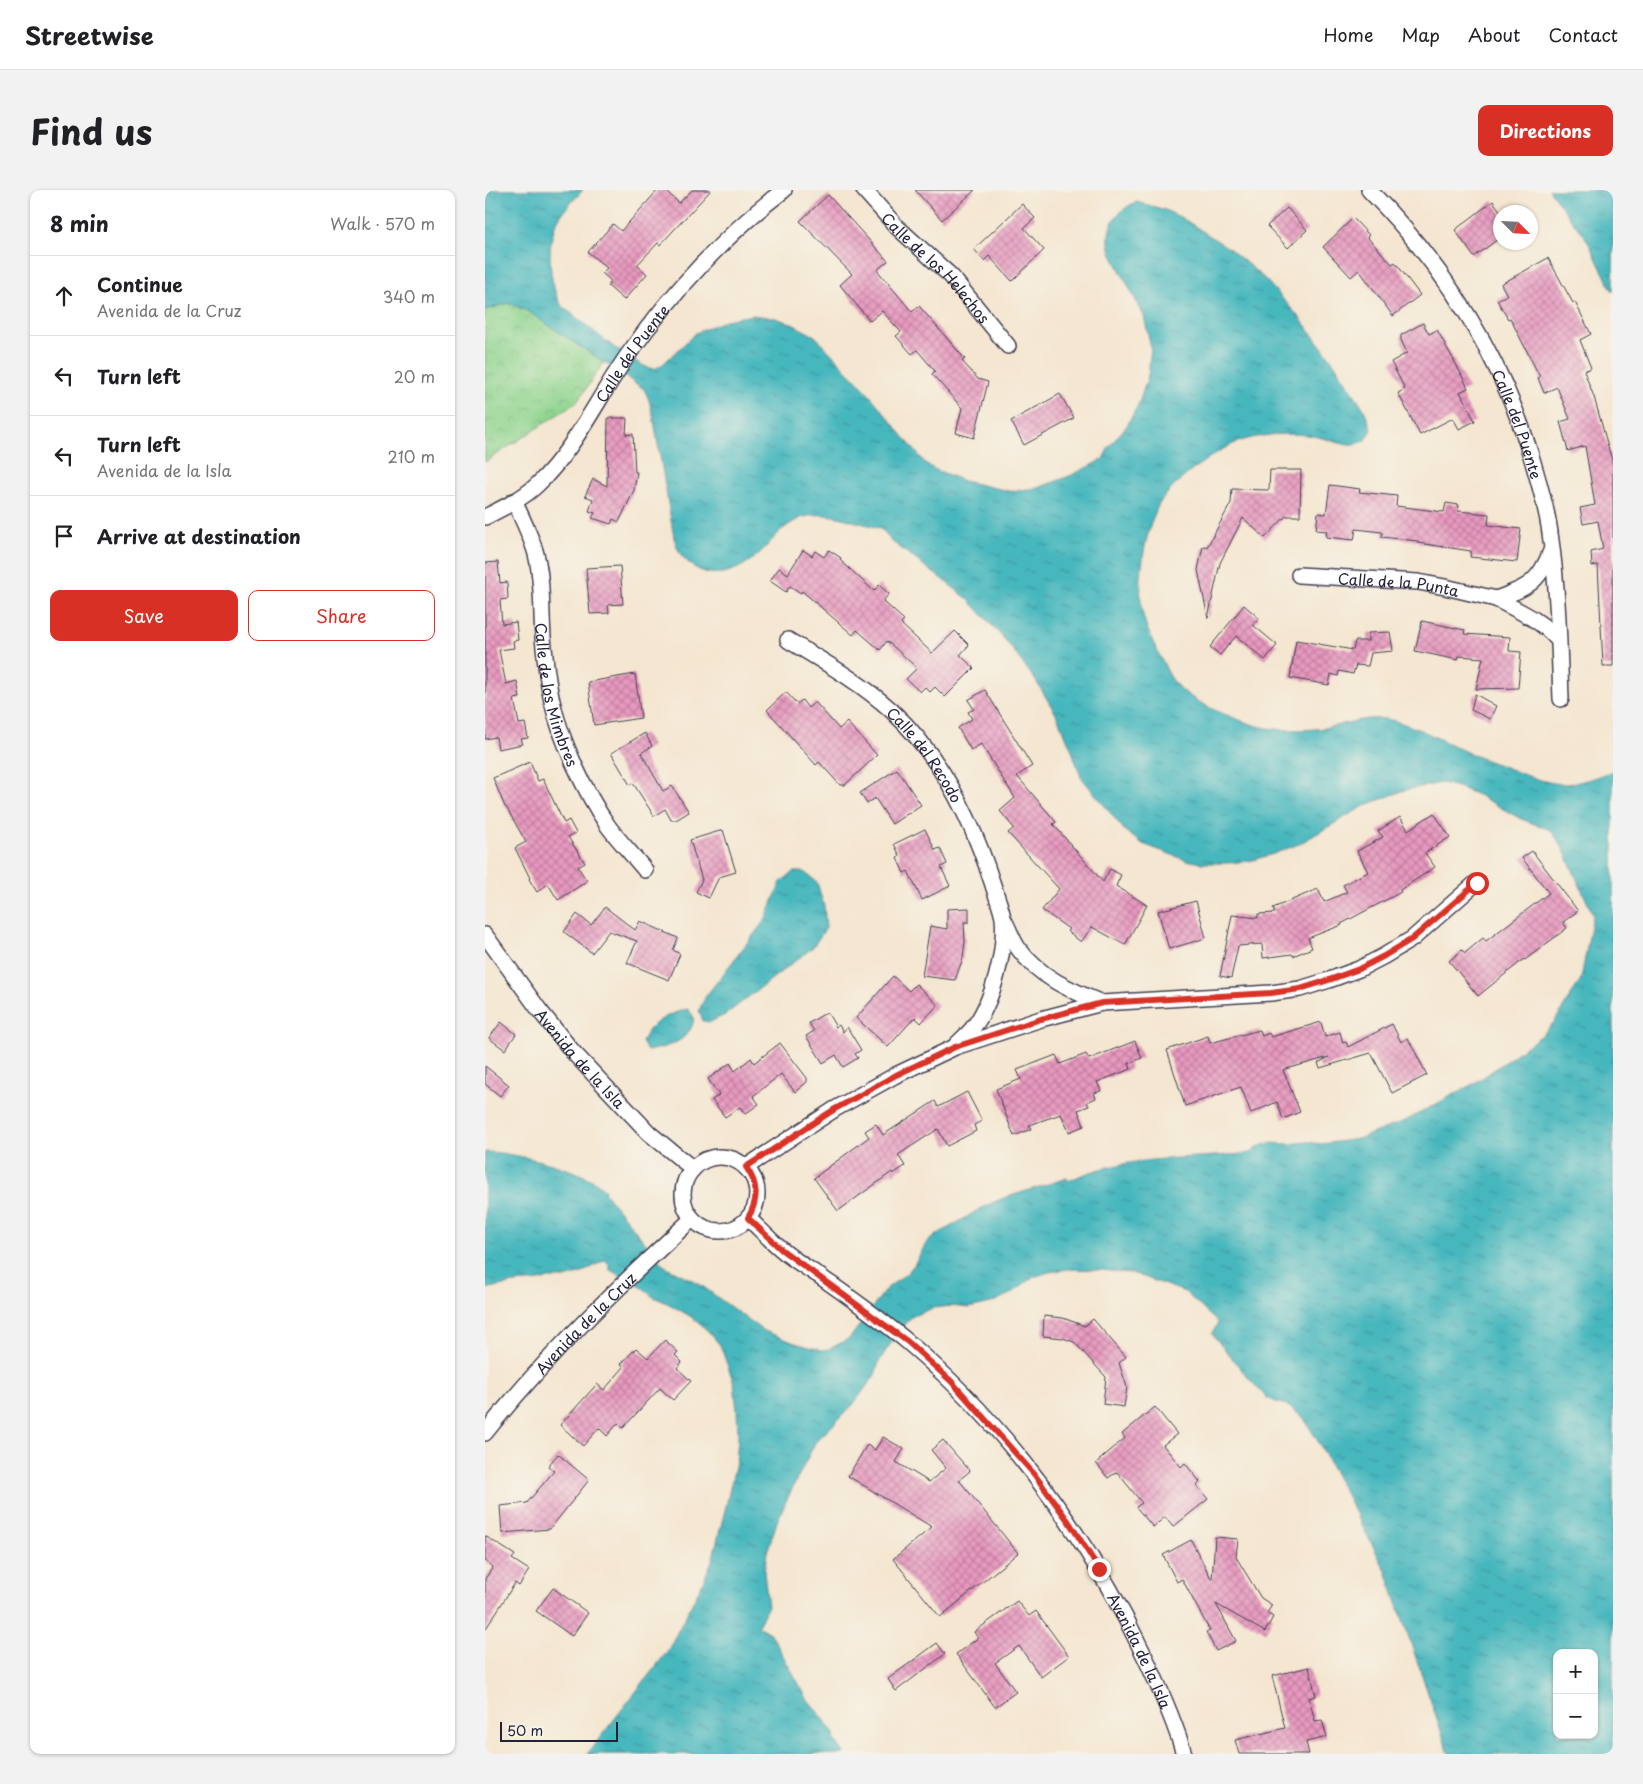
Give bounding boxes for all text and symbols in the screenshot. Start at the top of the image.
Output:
text: Streetwise [25,17,154,53]
text: Home [1323,21,1373,48]
text: Map [1401,21,1440,48]
text: About [1468,21,1520,48]
text: Contact [1548,21,1618,48]
text: Find us [30,104,152,157]
button: Directions [1478,105,1613,156]
north arrow [1493,205,1538,250]
street label: Calle de los Helechos [877,206,996,328]
text: 8 min [50,207,109,239]
text: Walk · 570 m [330,211,435,235]
text: Continue [97,270,183,298]
icon: ahead [50,282,78,310]
text: 340 m [383,284,435,308]
text: Avenida de la Cruz [97,298,241,322]
street label: Calle del Puente [589,299,674,406]
icon: left [50,362,78,390]
text: Turn left [97,362,181,390]
text: 20 m [394,364,435,388]
street label: Calle del Puente [1487,365,1549,481]
text: Turn left [97,430,181,458]
icon: left [50,442,78,470]
text: 210 m [387,444,435,468]
text: Avenida de la Isla [97,458,231,482]
icon: arrive [50,522,78,550]
text: Arrive at destination [97,522,301,550]
street label: Calle de la Punta [1337,566,1462,602]
button: Save [50,590,238,641]
button: Share [248,590,435,641]
street label: Calle de los Mimbres [531,622,585,770]
street label: Calle del Recodo [882,701,969,806]
route start [1466,872,1489,895]
street label: Avenida de la Isla [530,1003,632,1113]
street label: Avenida de la Cruz [529,1266,641,1379]
route end [1088,1558,1111,1581]
street label: Avenida de la Isla [1102,1588,1178,1712]
map controls [1553,1649,1598,1739]
button: + [1553,1649,1598,1694]
button: − [1553,1694,1598,1739]
scale bar [500,1719,617,1742]
text: 50 m [507,1720,543,1741]

